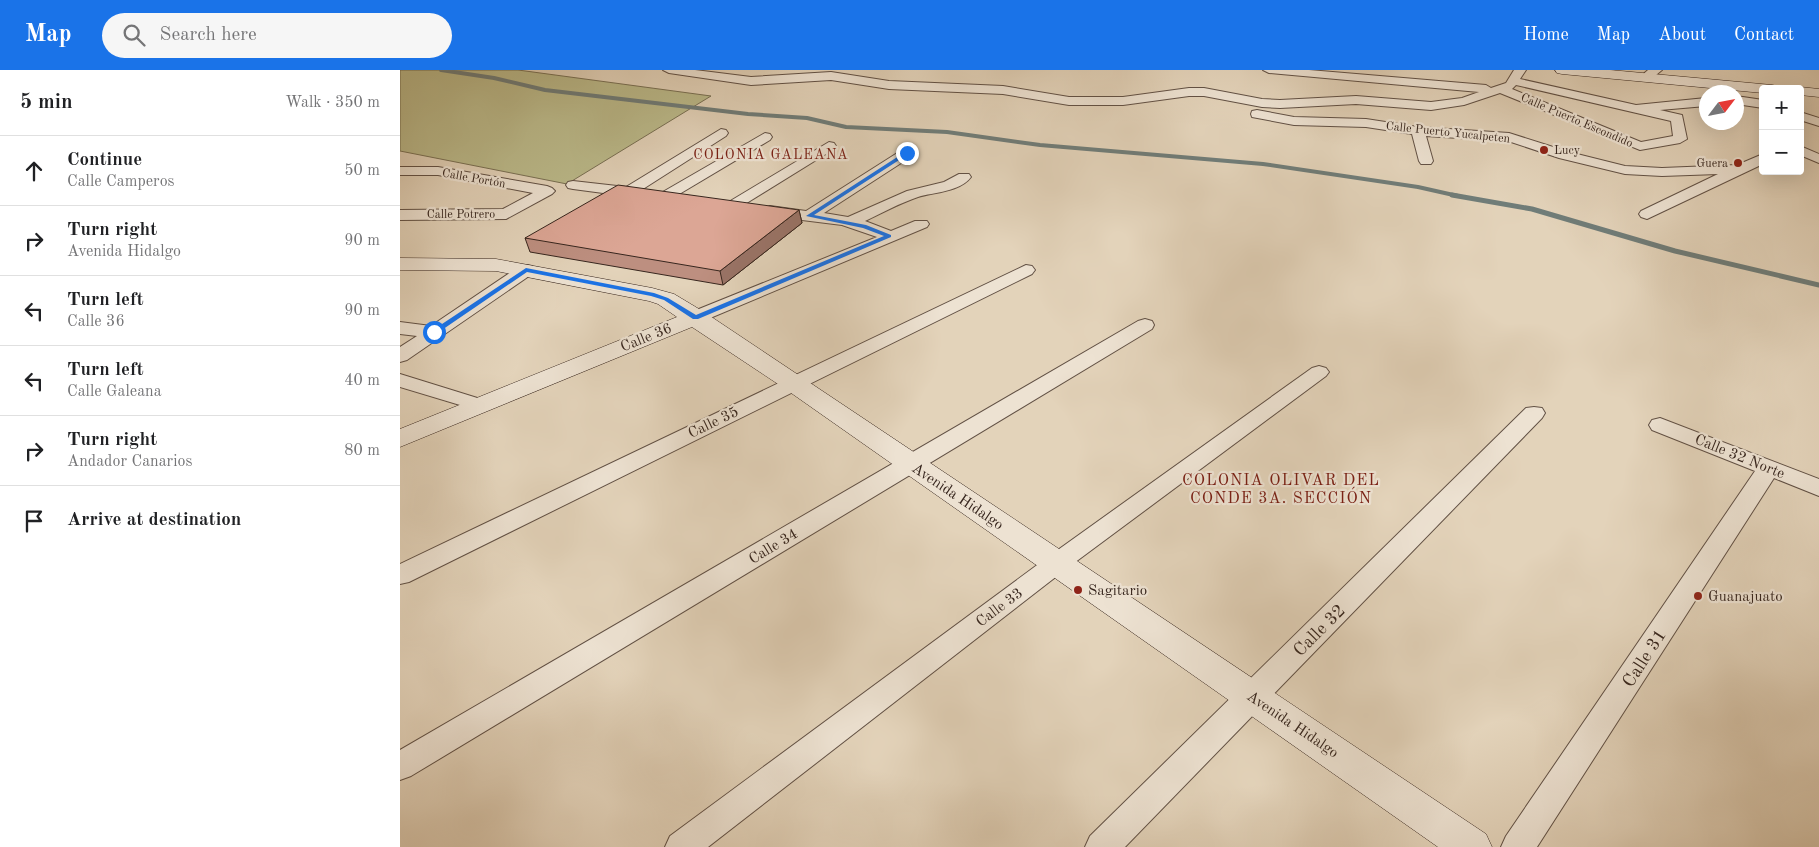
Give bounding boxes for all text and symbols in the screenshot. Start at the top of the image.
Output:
search box [102,13,452,58]
icon: search [120,21,148,49]
text: Map [25,23,72,47]
text: Search here [160,26,257,45]
text: Home [1523,26,1569,44]
text: Map [1597,26,1630,44]
text: About [1658,26,1706,44]
text: Contact [1734,26,1794,44]
north arrow [1699,85,1744,130]
map controls [1759,85,1804,175]
button: + [1759,85,1804,130]
text: 5 min [20,92,73,113]
street label: Calle Puerto Escondido [1519,92,1635,150]
text: Walk · 350 m [285,95,380,111]
street label: Calle Puerto Yucalpeten [1385,120,1511,146]
button: − [1759,130,1804,175]
route end [896,142,919,165]
marker: Lucy [1538,144,1550,156]
place label: Lucy [1554,145,1581,157]
district label: COLONIA GALEANA [693,148,849,162]
text: Continue [67,151,142,170]
icon: ahead [20,157,48,185]
marker: Guera [1732,157,1744,169]
place label: Guera [1697,158,1728,170]
text: 50 m [344,163,380,179]
street label: Calle Portón [441,167,507,191]
text: Calle Camperos [67,174,175,190]
street label: Calle Potrero [427,209,495,221]
text: Turn right [67,221,157,240]
icon: right [20,227,48,255]
text: 90 m [344,233,380,249]
text: Avenida Hidalgo [67,244,181,260]
text: Turn left [67,291,144,310]
icon: left [20,297,48,325]
text: 90 m [344,303,380,319]
text: Calle 36 [67,314,125,330]
route start [423,321,446,344]
street label: Calle 36 [619,321,674,355]
text: Turn left [67,361,144,380]
icon: left [20,367,48,395]
text: 40 m [344,373,380,389]
text: Calle Galeana [67,384,162,400]
street label: Calle 35 [686,405,741,442]
text: Turn right [67,431,157,450]
street label: Calle 32 Norte [1692,433,1787,482]
icon: right [20,437,48,465]
text: 80 m [344,443,380,459]
text: Andador Canarios [67,454,192,470]
street label: Avenida Hidalgo [909,461,1006,533]
district label: COLONIA OLIVAR DEL CONDE 3A. SECCIÓN [1182,473,1380,507]
icon: arrive [20,507,48,535]
text: Arrive at destination [67,511,241,530]
street label: Calle 34 [747,527,801,568]
marker: Sagitario [1072,584,1084,596]
place label: Sagitario [1088,584,1147,599]
street label: Calle 33 [974,586,1026,630]
marker: Guanajuato [1692,590,1704,602]
place label: Guanajuato [1708,590,1783,605]
street label: Calle 32 [1290,601,1349,660]
street label: Calle 31 [1620,626,1670,691]
street label: Avenida Hidalgo [1244,689,1341,761]

